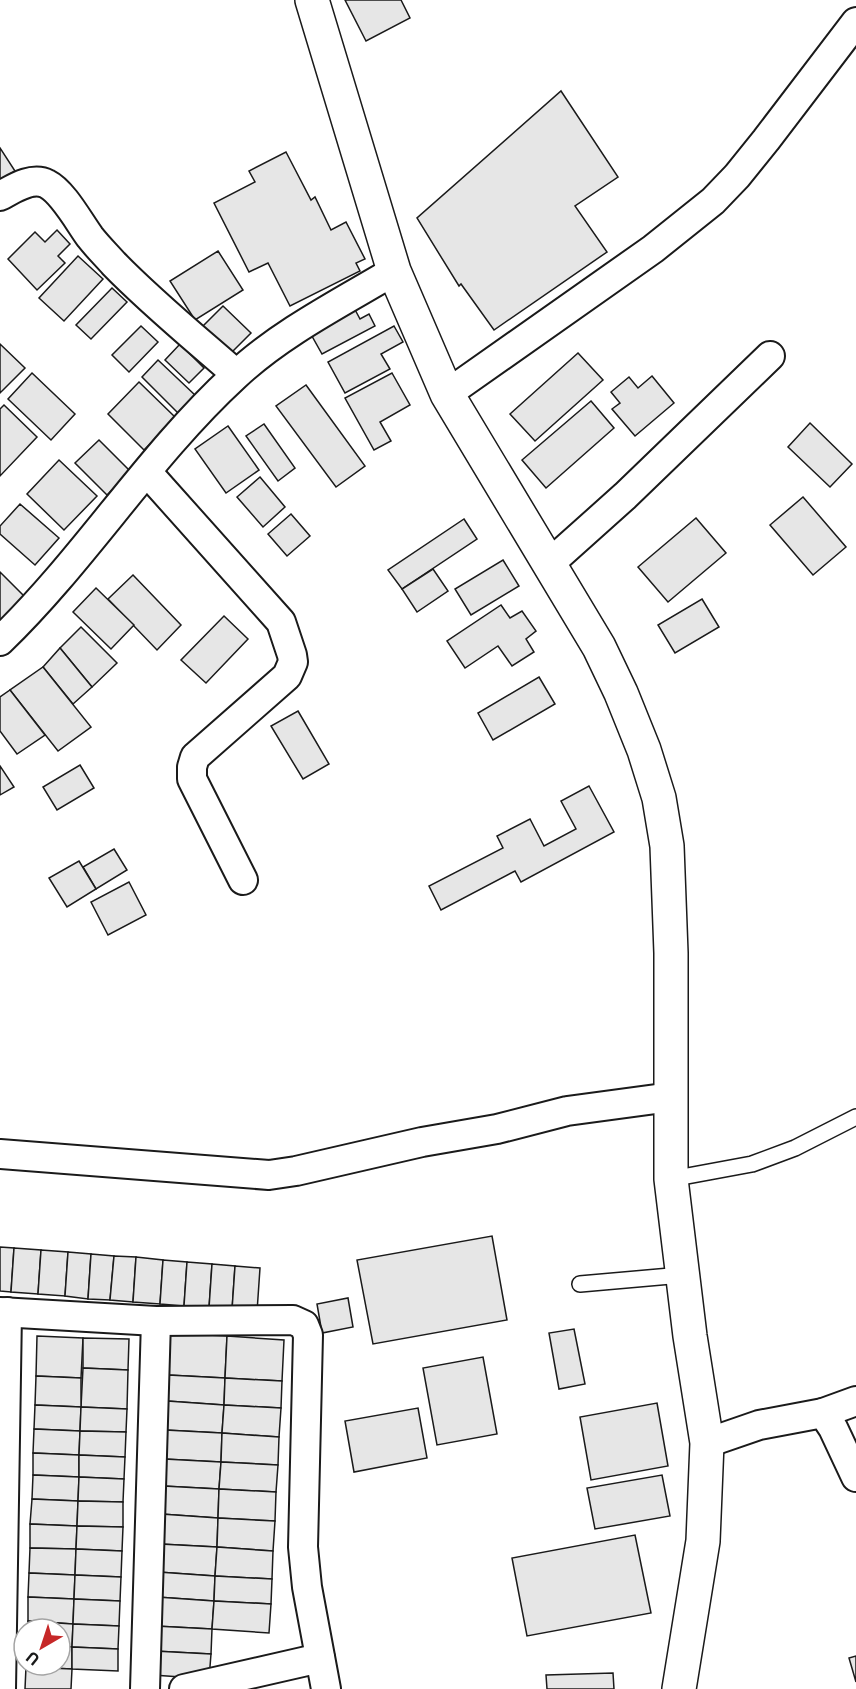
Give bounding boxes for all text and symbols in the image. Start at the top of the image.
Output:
north arrow [12,1617,72,1677]
text: U [21,1646,44,1671]

